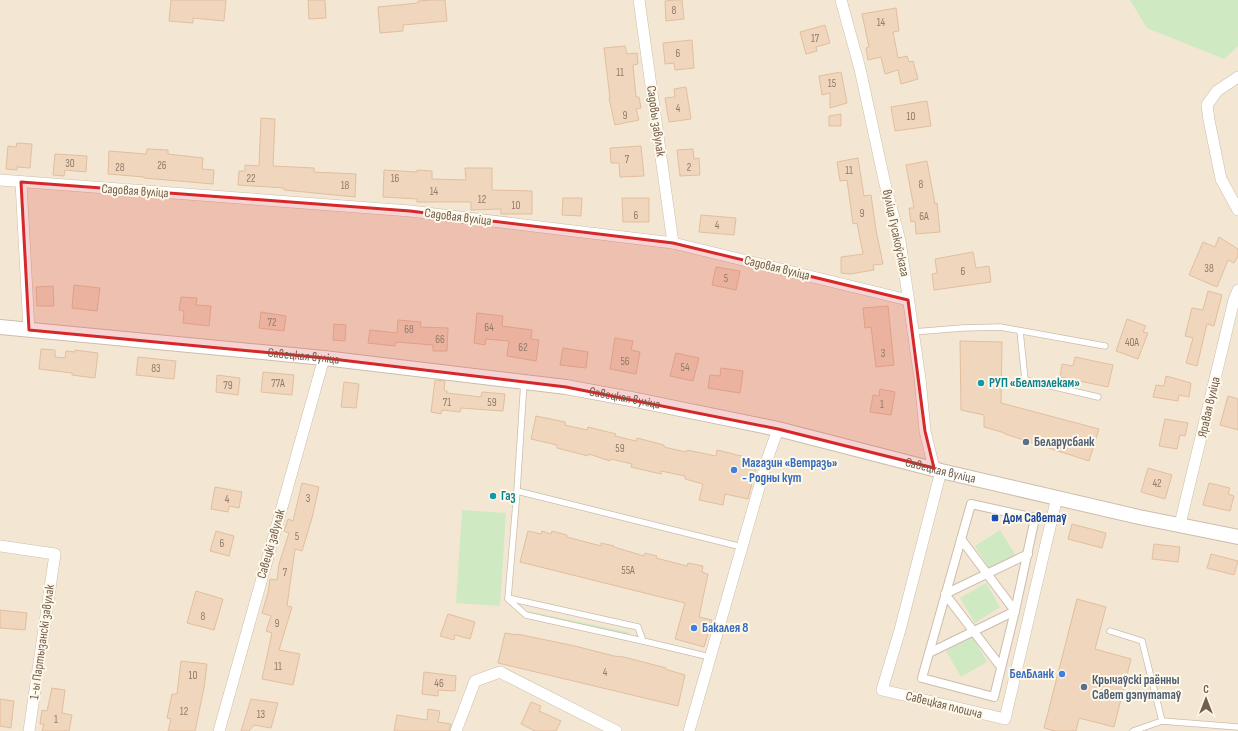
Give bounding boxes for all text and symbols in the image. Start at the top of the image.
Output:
house number: 8 [672,4,677,17]
house number: 14 [877,16,886,29]
house number: 17 [811,32,820,45]
house number: 6 [676,47,681,60]
house number: 11 [616,66,624,79]
house number: 15 [828,77,836,90]
street label: Садовы завулак [643,85,669,158]
house number: 4 [676,102,681,115]
house number: 9 [623,109,628,122]
house number: 10 [907,110,915,123]
house number: 7 [625,153,630,166]
house number: 30 [65,157,75,170]
house number: 26 [157,159,167,172]
house number: 28 [115,161,125,174]
house number: 2 [687,161,692,174]
house number: 11 [845,164,853,177]
house number: 22 [246,172,256,185]
house number: 16 [391,172,400,185]
house number: 8 [919,178,924,191]
house number: 18 [341,179,350,192]
street label: Садовая вуліца [101,181,169,201]
house number: 14 [430,185,439,198]
street label: вуліца Гусакоўскага [879,188,913,278]
house number: 12 [478,193,487,206]
house number: 10 [512,199,520,212]
street label: Садовая вуліца [424,205,492,229]
house number: 9 [860,207,865,220]
house number: 6 [634,209,639,222]
house number: 6А [919,210,929,223]
house number: 4 [715,219,720,232]
street label: Садовая вуліца [742,252,812,284]
house number: 38 [1204,262,1214,275]
house number: 6 [961,265,966,278]
house number: 5 [724,272,728,285]
house number: 72 [268,316,277,329]
house number: 64 [484,321,494,334]
house number: 68 [404,323,414,336]
house number: 66 [435,333,445,346]
house number: 40А [1125,336,1139,349]
house number: 62 [518,341,528,354]
street label: Савецкая вуліца [267,345,340,368]
house number: 3 [881,347,886,360]
house number: 56 [620,355,630,368]
house number: 54 [680,361,690,374]
house number: 83 [151,362,161,375]
place label: РУП «Белтэлекам» [989,375,1080,391]
street label: Яравая вуліца [1194,375,1224,439]
house number: 77А [271,377,285,390]
marker: РУП «Белтэлекам» [976,378,986,388]
house number: 79 [223,379,233,392]
street label: Савецкая вуліца [588,383,662,413]
house number: 71 [443,396,451,409]
house number: 59 [487,396,497,409]
house number: 1 [880,398,884,411]
place label: Беларусбанк [1034,434,1095,450]
marker: Беларусбанк [1021,437,1031,447]
house number: 59 [615,442,625,455]
street label: Савецкая вуліца [903,454,977,487]
place label: Магазин «Ветразь» - Родны кут [742,455,838,486]
marker: Магазин «Ветразь» - Родны кут [729,465,739,475]
house number: 42 [1152,477,1162,490]
place label: Газ [501,488,516,504]
marker: Газ [488,491,498,501]
house number: 3 [306,492,311,505]
house number: 4 [225,493,230,506]
street label: Савецкі завулак [253,507,289,580]
place label: Дом Саветаў [1003,510,1067,526]
marker: Дом Саветаў [990,513,1000,523]
house number: 5 [295,530,299,543]
house number: 6 [220,537,225,550]
house number: 55А [621,564,635,577]
house number: 7 [283,566,288,579]
street label: 1-ы Партызанскі завулак [26,583,58,701]
house number: 8 [201,610,206,623]
house number: 9 [275,617,280,630]
place label: Бакалея 8 [702,620,748,636]
marker: Бакалея 8 [689,623,699,633]
house number: 11 [274,660,282,673]
house number: 4 [603,666,608,679]
place label: БелБланк [1010,666,1055,682]
house number: 10 [189,669,197,682]
marker: БелБланк [1057,669,1067,679]
place label: Крычаўскі раённы Савет дэпутатаў [1092,672,1182,703]
house number: 46 [434,677,444,690]
north arrow [1186,679,1226,719]
marker: Крычаўскі раённы Савет дэпутатаў [1079,682,1089,692]
text: С [1203,683,1209,696]
street label: Савецкая плошча [904,688,984,722]
house number: 12 [180,705,189,718]
house number: 13 [257,708,266,721]
house number: 1 [54,713,58,726]

